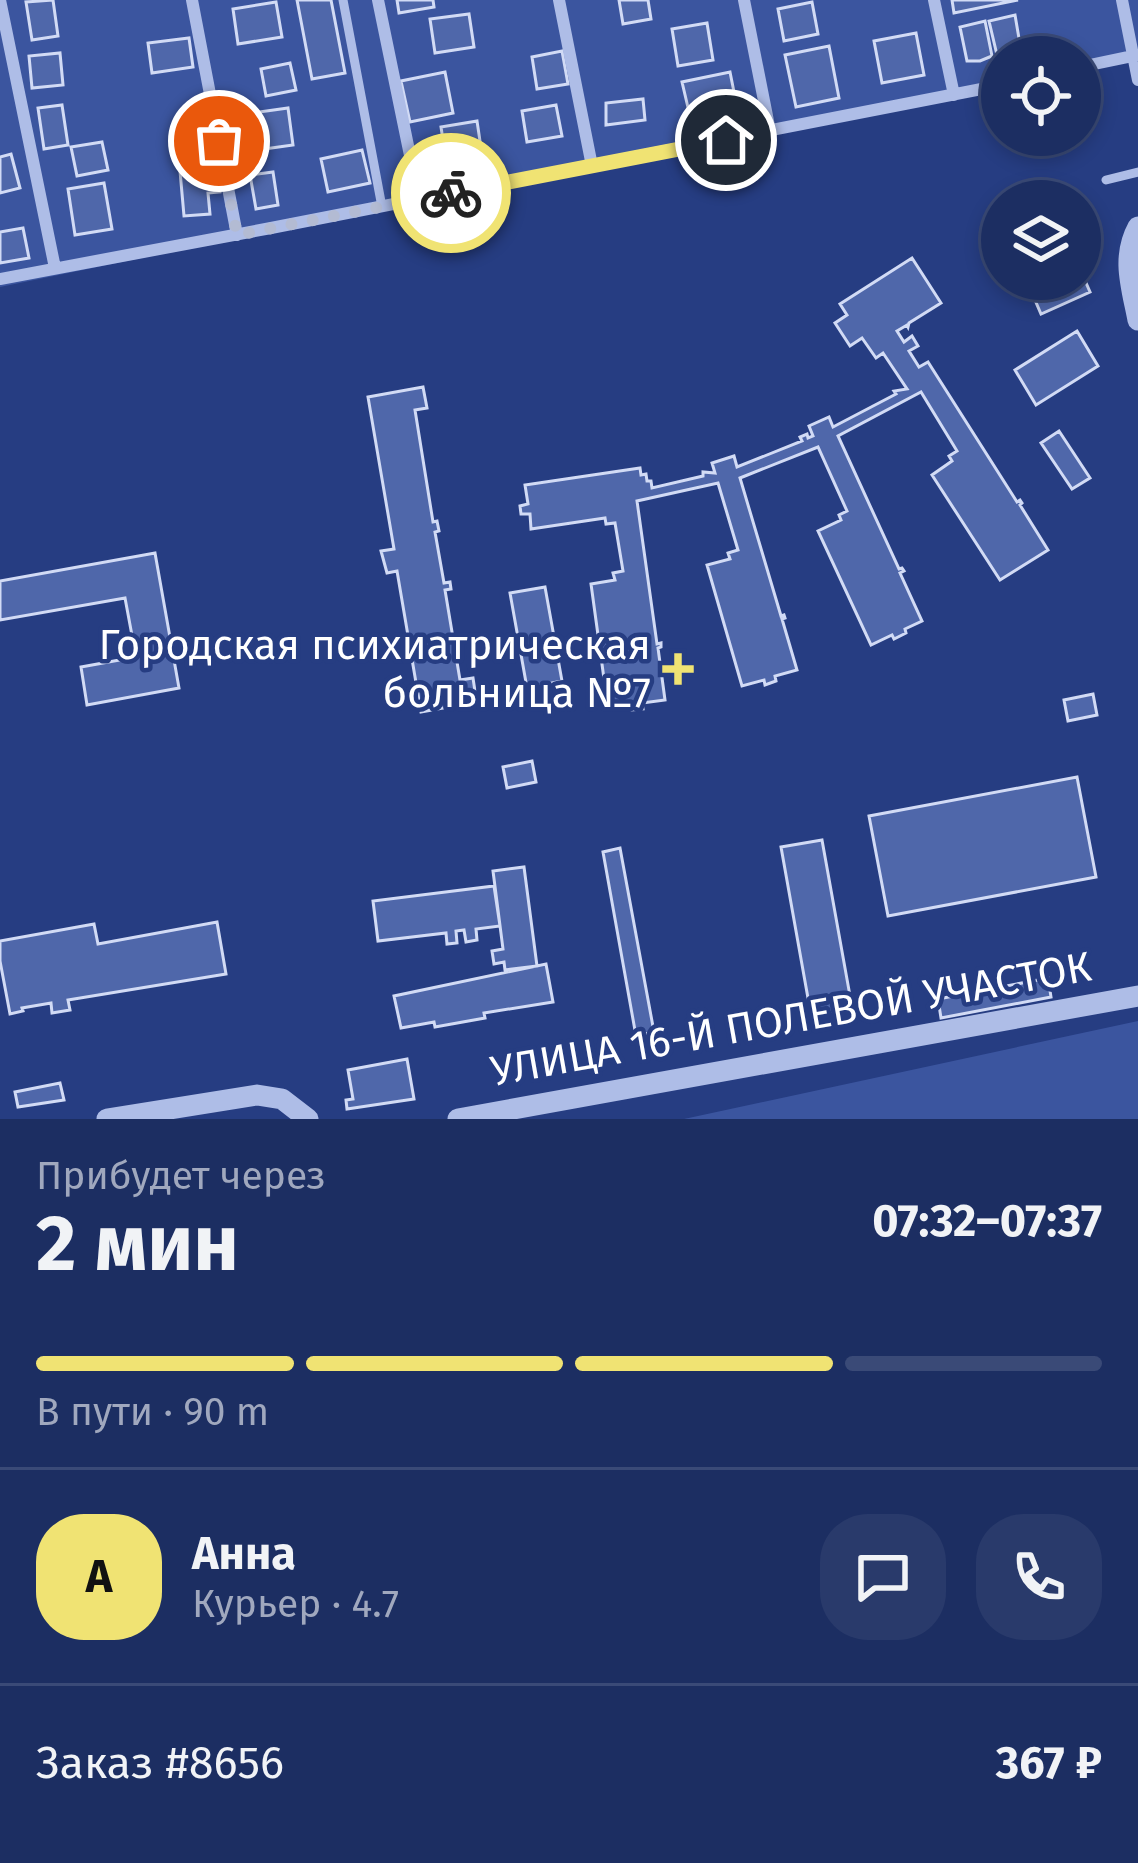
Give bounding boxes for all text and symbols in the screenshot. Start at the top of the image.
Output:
map controls [981,36,1101,300]
button: locate [981,36,1101,156]
pin [675,89,777,191]
pin [168,90,270,192]
icon: home [693,107,759,173]
icon: bag [186,108,252,174]
courier [391,133,511,253]
icon: bike [418,160,484,226]
button: layers [981,180,1101,300]
place label: Городская психиатрическая больница №7 [99,620,651,718]
marker: Городская психиатрическая больница №7 [662,653,694,685]
street label: УЛИЦА 16-Й ПОЛЕВОЙ УЧАСТОК [487,941,1095,1096]
text: Прибудет через [36,1153,326,1199]
text: 07:32–07:37 [872,1194,1102,1248]
text: 2 мин [36,1197,239,1291]
text: В пути · 90 m [36,1389,269,1435]
button: chat [820,1514,946,1640]
button: phone [976,1514,1102,1640]
text: Анна [192,1527,296,1581]
text: А [86,1550,112,1604]
text: Курьер · 4.7 [192,1581,399,1627]
text: Заказ #8656 [36,1736,284,1790]
text: 367 ₽ [996,1736,1102,1790]

